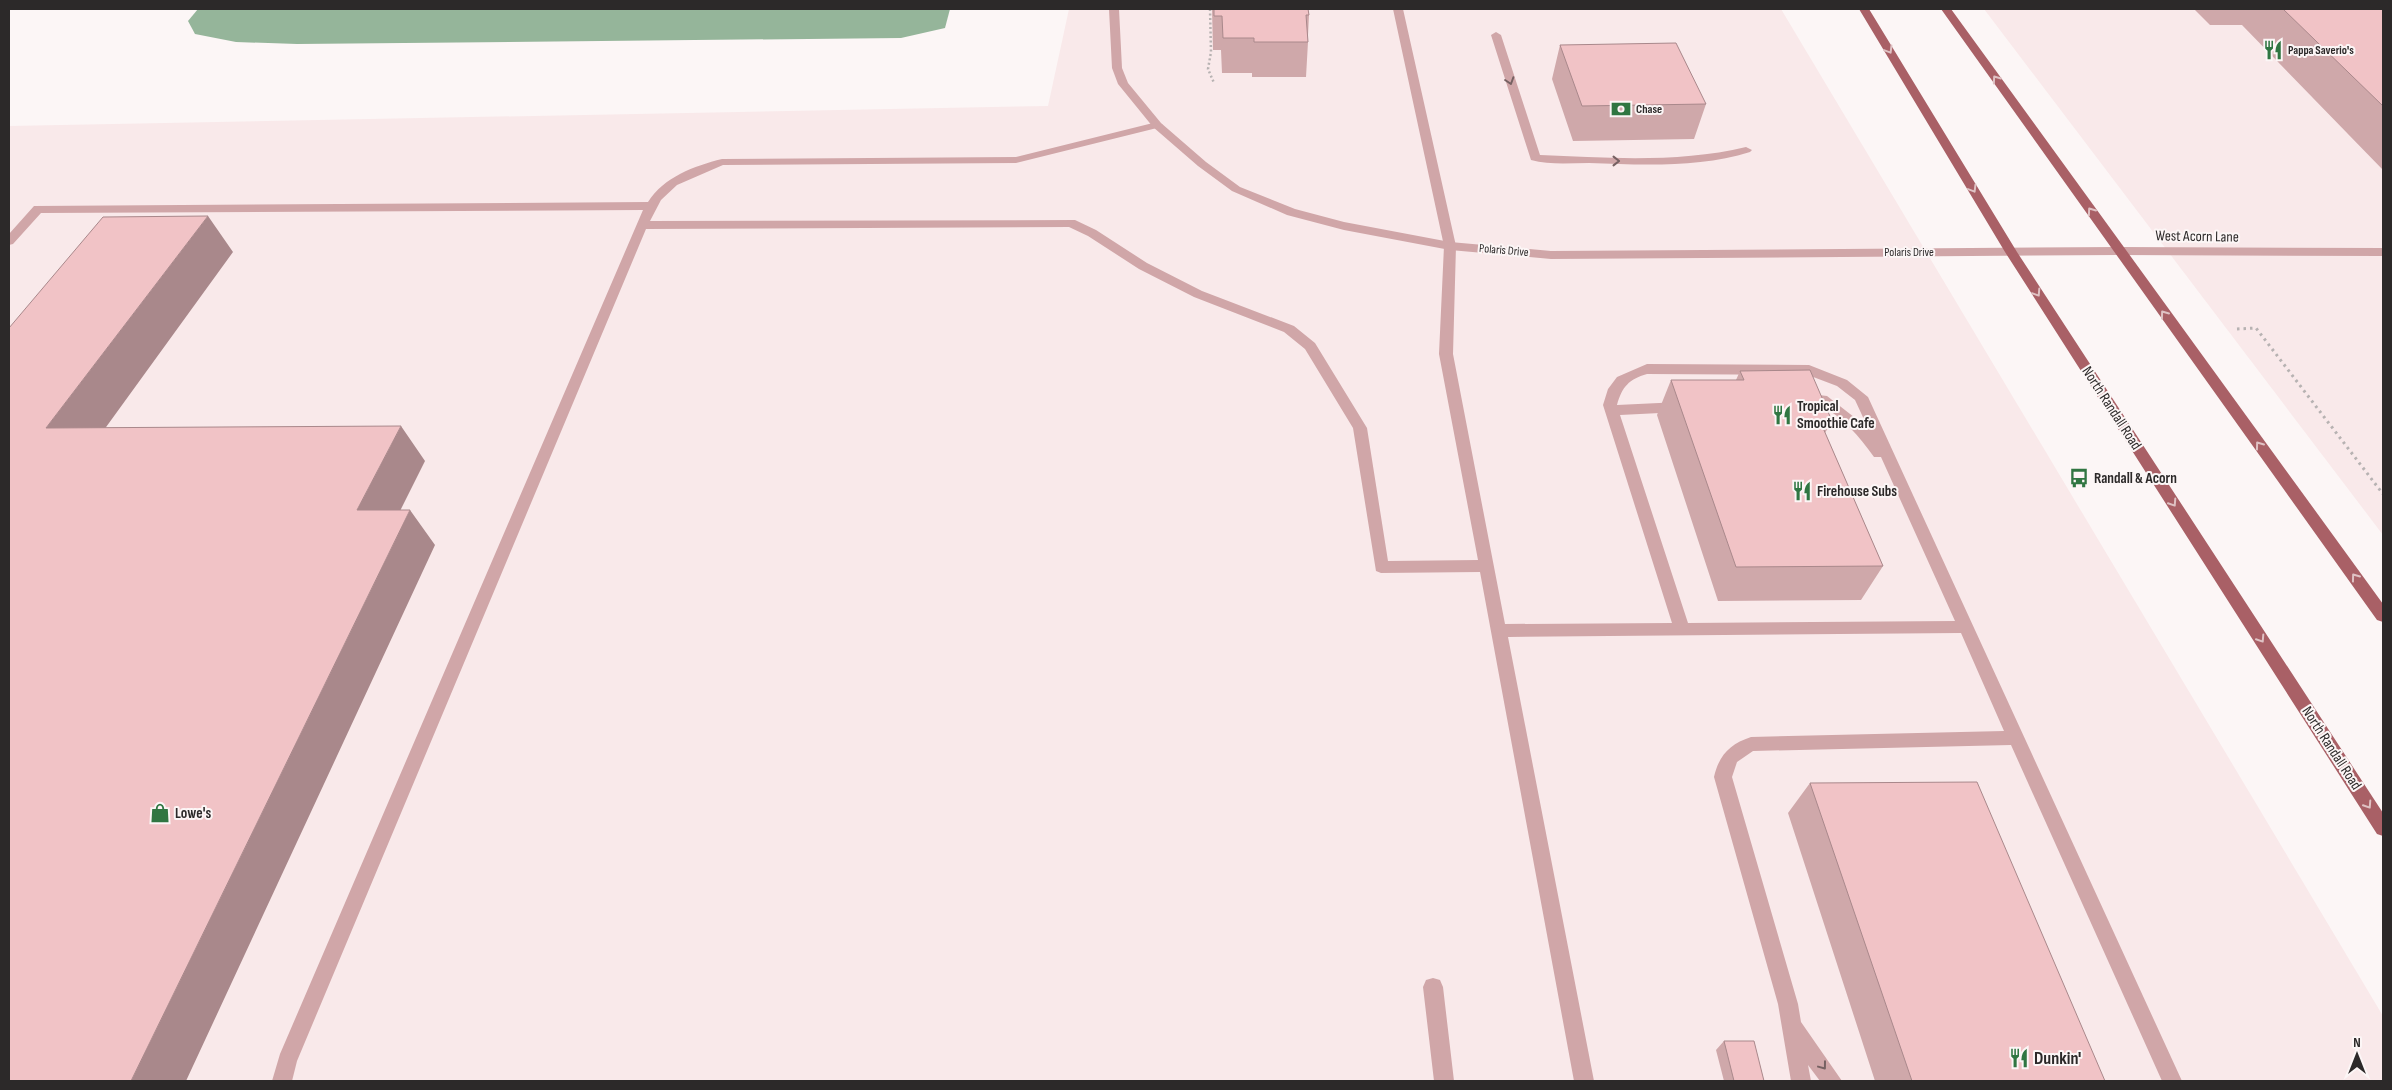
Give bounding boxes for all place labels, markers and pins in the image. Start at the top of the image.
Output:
restaurant icon: Pappa Saverio's [2262,39,2284,61]
place label: Pappa Saverio's [2288,43,2354,58]
bank icon: Chase [1610,98,1632,120]
place label: Chase [1636,102,1662,117]
place label: Tropical Smoothie Cafe [1797,397,1875,433]
restaurant icon: Tropical Smoothie Cafe [1771,404,1793,426]
bus stop icon: Randall & Acorn [2068,467,2090,489]
place label: Randall & Acorn [2094,469,2177,488]
restaurant icon: Firehouse Subs [1791,480,1813,502]
place label: Firehouse Subs [1817,482,1897,501]
shop icon: Lowe's [149,802,171,824]
place label: Lowe's [175,804,211,823]
restaurant icon: Dunkin' [2008,1047,2030,1069]
place label: Dunkin' [2034,1048,2081,1069]

